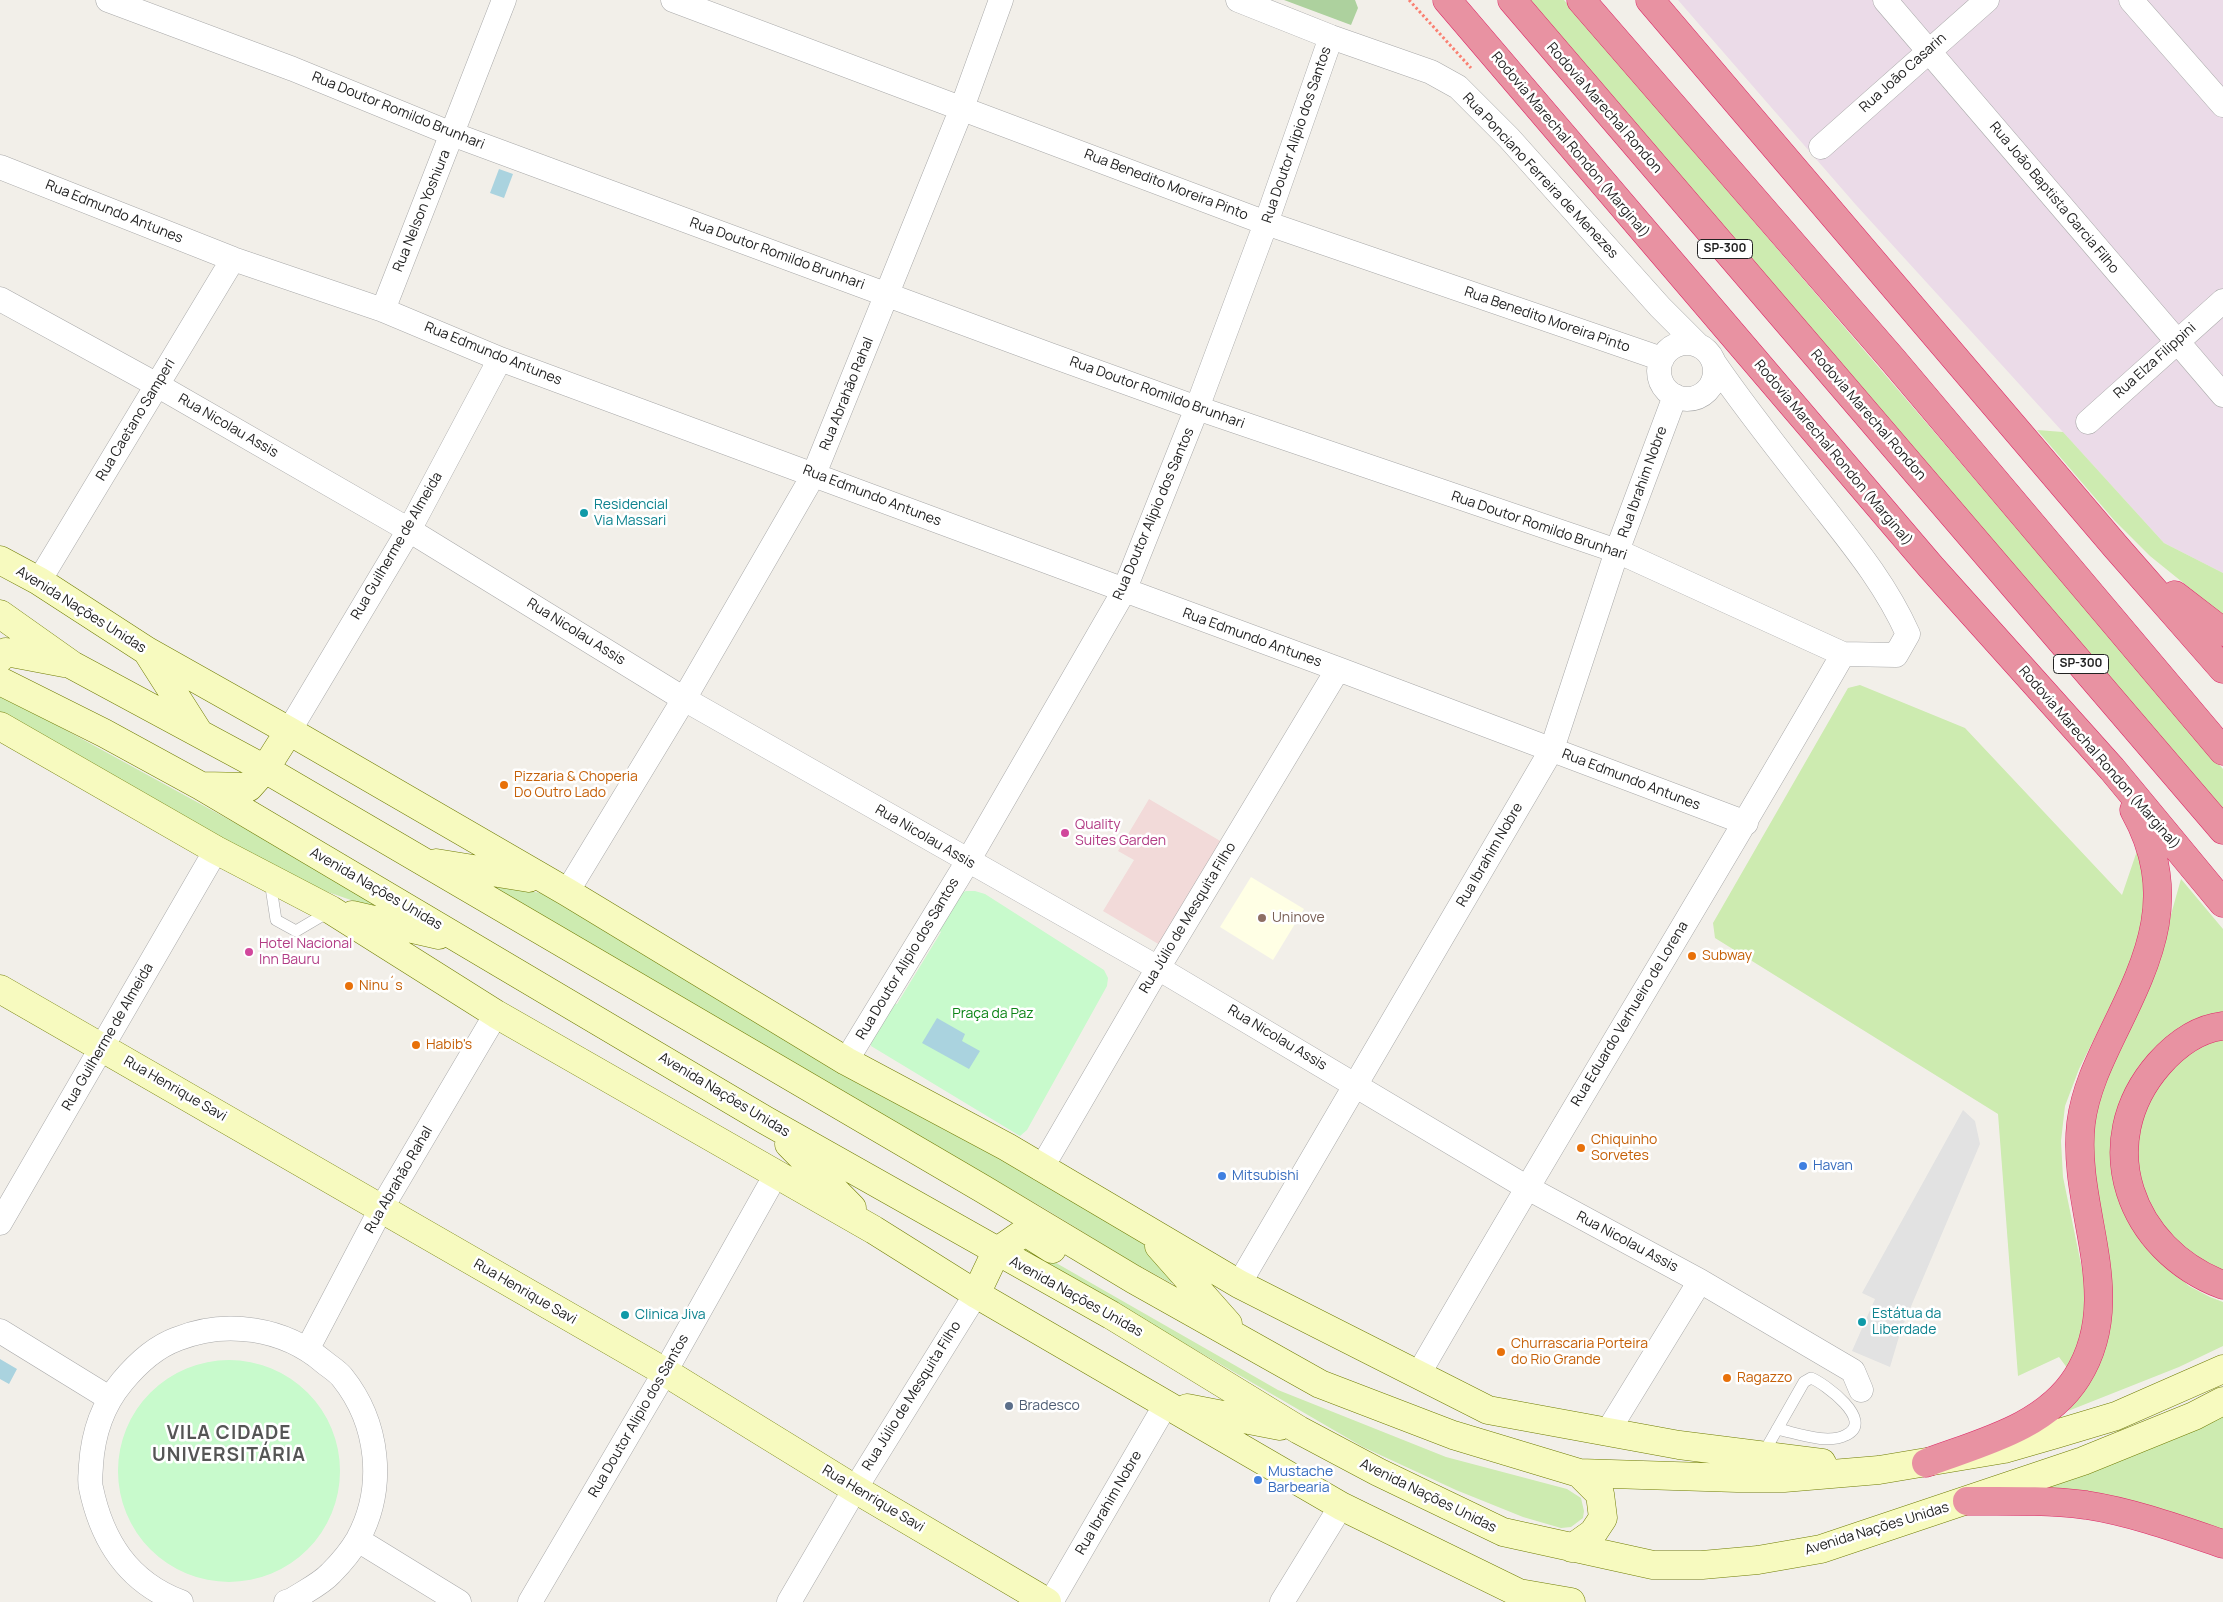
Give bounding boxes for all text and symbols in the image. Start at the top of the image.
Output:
street label: Rua João Casarin [1856,30,1950,116]
street label: Rodovia Marechal Rondon [1543,39,1665,177]
street label: Rua Doutor Alipio dos Santos [1259,45,1335,225]
street label: Rodovia Marechal Rondon (Marginal) [1487,49,1653,241]
street label: Rua Doutor Romildo Brunhari [309,69,487,153]
street label: Rua Ponciano Ferreira de Menezes [1459,90,1621,262]
street label: Rua João Baptista Garcia Filho [1986,119,2122,277]
street label: Rua Benedito Moreira Pinto [1082,146,1250,224]
street label: Rua Nelson Yoshiura [390,148,454,274]
street label: Rua Edmundo Antunes [43,177,185,247]
street label: Rua Doutor Romildo Brunhari [687,215,867,293]
road number: SP-300 [1698,240,1752,258]
street label: Rua Benedito Moreira Pinto [1462,284,1632,356]
street label: Rua Edmundo Antunes [422,319,564,389]
street label: Rua Elza Filippini [2110,320,2200,402]
street label: Rua Abrahão Rahal [817,335,877,453]
street label: Rodovia Marechal Rondon [1807,346,1929,484]
street label: Rua Doutor Romildo Brunhari [1067,354,1247,432]
street label: Rua Caetano Samperi [93,356,179,484]
street label: Rodovia Marechal Rondon (Marginal) [1750,357,1916,549]
street label: Rua Nicolau Assis [175,391,281,461]
street label: Rua Ibrahim Nobre [1615,424,1671,540]
street label: Rua Doutor Alipio dos Santos [1110,425,1198,603]
street label: Rua Edmundo Antunes [800,462,944,530]
street label: Rua Guilherme de Almeida [348,469,446,623]
street label: Rua Doutor Romildo Brunhari [1449,488,1629,564]
place label: Residencial Via Massari [594,497,668,530]
marker: Residencial Via Massari [578,507,590,519]
street label: Avenida Nações Unidas [13,563,149,657]
street label: Rua Nicolau Assis [524,595,628,669]
street label: Rua Edmundo Antunes [1180,605,1324,671]
road number: SP-300 [2054,654,2108,674]
street label: Rodovia Marechal Rondon (Marginal) [2015,663,2183,853]
street label: Rua Edmundo Antunes [1559,746,1703,814]
place label: Pizzaria & Choperia Do Outro Lado [514,769,638,802]
marker: Pizzaria & Choperia Do Outro Lado [498,779,510,791]
street label: Rua Ibrahim Nobre [1453,800,1527,910]
street label: Rua Nicolau Assis [872,802,978,872]
place label: Quality Suites Garden [1075,817,1166,850]
marker: Quality Suites Garden [1059,827,1071,839]
street label: Rua Júlio de Mesquita Filho [1136,840,1240,996]
street label: Avenida Nações Unidas [307,844,445,934]
street label: Rua Doutor Alipio dos Santos [853,875,963,1043]
place label: Uninove [1272,910,1325,926]
marker: Uninove [1256,912,1268,924]
street label: Rua Eduardo Verhueiro de Lorena [1568,918,1692,1110]
place label: Hotel Nacional Inn Bauru [259,936,352,969]
marker: Hotel Nacional Inn Bauru [243,946,255,958]
place label: Subway [1702,948,1752,964]
marker: Subway [1686,950,1698,962]
street label: Rua Guilherme de Almeida [59,960,157,1114]
place label: Ninu´s [359,978,403,994]
marker: Ninu´s [343,980,355,992]
street label: Rua Nicolau Assis [1224,1002,1330,1074]
park label: Praça da Paz [952,1006,1034,1022]
place label: Habib's [426,1037,472,1053]
marker: Habib's [410,1039,422,1051]
street label: Avenida Nações Unidas [655,1049,793,1141]
street label: Rua Henrique Savi [121,1053,229,1125]
street label: Rua Abrahão Rahal [362,1124,436,1236]
place label: Chiquinho Sorvetes [1591,1132,1657,1164]
marker: Chiquinho Sorvetes [1575,1142,1587,1154]
place label: Havan [1813,1158,1853,1174]
marker: Havan [1797,1160,1809,1172]
place label: Mitsubishi [1232,1168,1299,1184]
marker: Mitsubishi [1216,1170,1228,1182]
street label: Rua Nicolau Assis [1573,1208,1681,1276]
street label: Avenida Nações Unidas [1006,1253,1146,1341]
street label: Rua Henrique Savi [471,1256,579,1328]
place label: Estátua da Liberdade [1872,1306,1941,1338]
place label: Clinica Jiva [635,1307,706,1323]
marker: Clinica Jiva [619,1309,631,1321]
marker: Estátua da Liberdade [1856,1316,1868,1328]
street label: Rua Júlio de Mesquita Filho [859,1318,965,1474]
street label: Rua Doutor Alipio dos Santos [585,1331,693,1501]
place label: Churrascaria Porteira do Rio Grande [1511,1336,1648,1368]
marker: Churrascaria Porteira do Rio Grande [1495,1346,1507,1358]
place label: Ragazzo [1737,1370,1792,1386]
marker: Ragazzo [1721,1372,1733,1384]
place label: Bradesco [1019,1398,1080,1414]
marker: Bradesco [1003,1400,1015,1412]
district label: VILA CIDADE UNIVERSITÁRIA [150,1423,308,1467]
street label: Rua Ibrahim Nobre [1072,1448,1146,1558]
street label: Avenida Nações Unidas [1357,1456,1499,1536]
street label: Rua Henrique Savi [819,1462,927,1536]
place label: Mustache Barbearia [1268,1464,1333,1496]
marker: Mustache Barbearia [1252,1474,1264,1486]
street label: Avenida Nações Unidas [1803,1499,1951,1559]

